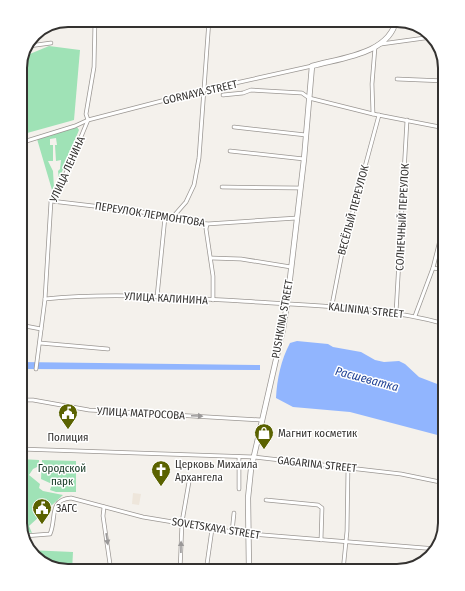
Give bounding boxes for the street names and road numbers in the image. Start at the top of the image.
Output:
street label: GORNAYA STREET [162,77,240,107]
street label: УЛИЦА ЛЕНИНА [47,134,88,205]
street label: СОЛНЕЧНЫЙ ПЕРЕУЛОК [393,163,412,271]
street label: ВЕСЁЛЫЙ ПЕРЕУЛОК [335,164,372,257]
street label: ПЕРЕУЛОК ЛЕРМОНТОВА [94,199,206,230]
street label: PUSHKINA STREET [269,278,296,359]
street label: УЛИЦА КАЛИНИНА [123,290,208,307]
street label: KALININA STREET [328,300,405,321]
street label: УЛИЦА МАТРОСОВА [96,405,186,422]
street label: GAGARINA STREET [277,454,358,475]
street label: SOVETSKAYA STREET [171,515,262,542]

